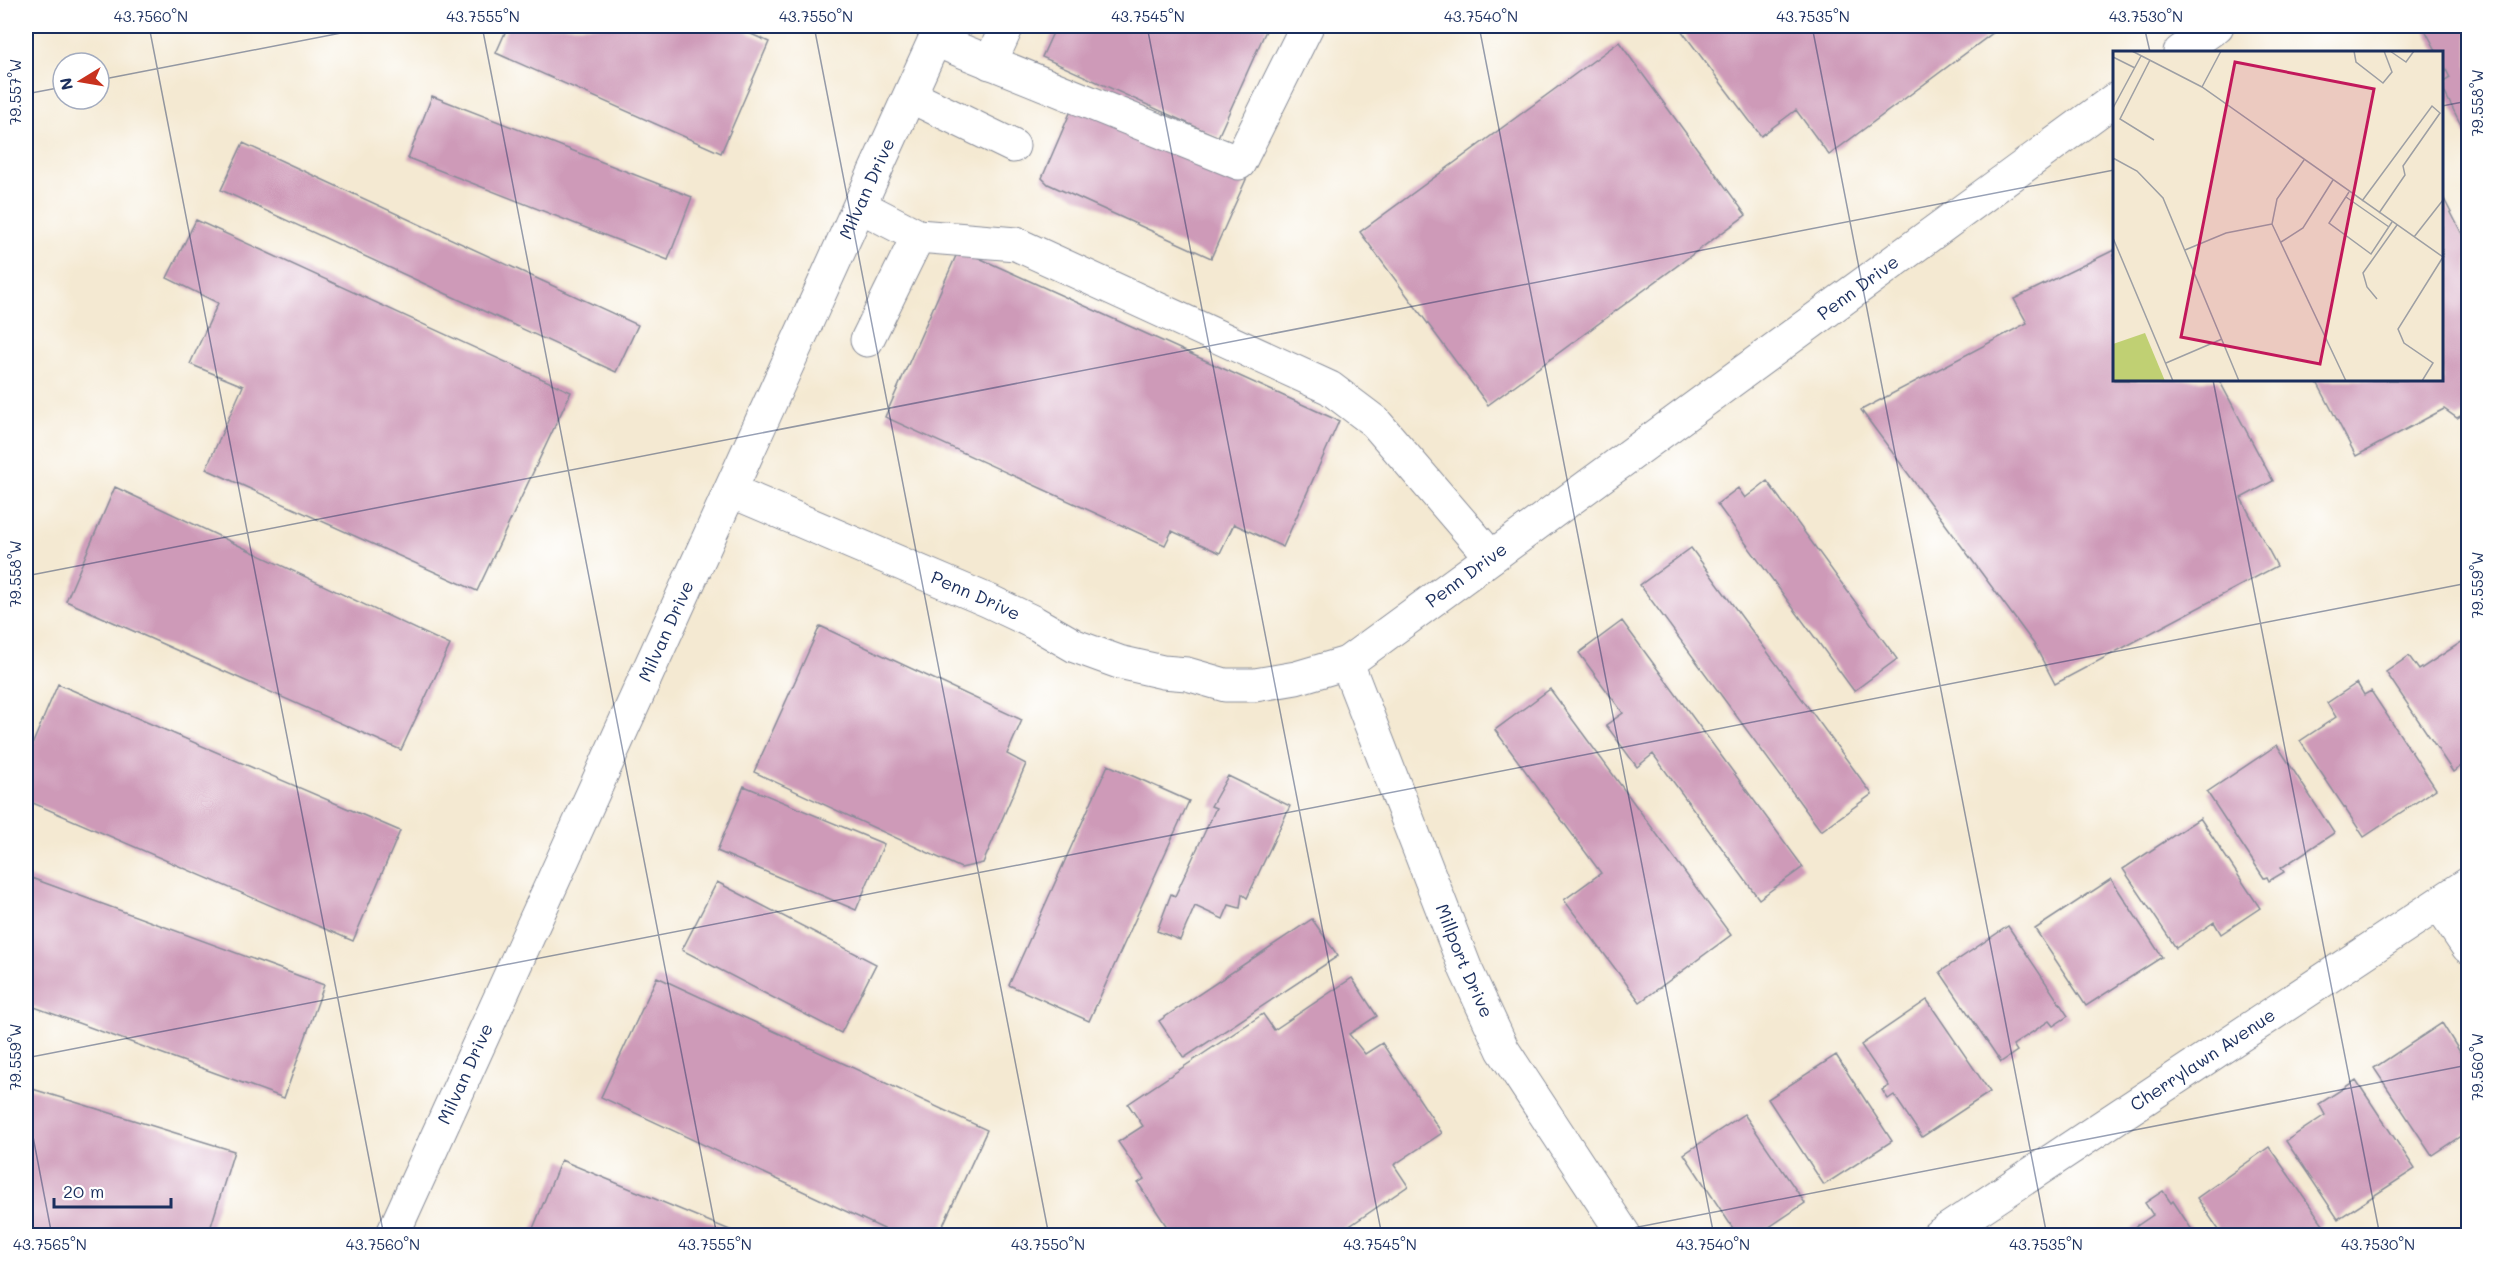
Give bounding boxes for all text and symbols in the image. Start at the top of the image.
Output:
text: 43.7560°N [114,6,188,26]
text: 43.7555°N [446,6,520,26]
text: 43.7550°N [779,6,853,26]
text: 43.7545°N [1111,6,1185,26]
text: 43.7540°N [1444,6,1518,26]
text: 43.7535°N [1776,6,1850,26]
text: 43.7530°N [2109,6,2183,26]
north arrow [51,51,111,111]
inset map [2113,51,2443,381]
text: 79.557°W [5,59,25,125]
text: 79.558°W [2467,69,2487,137]
text: N [54,76,77,92]
street label: Milvan Drive [833,134,900,243]
street label: Penn Drive [1812,249,1903,325]
street label: Penn Drive [1420,537,1511,613]
text: 79.558°W [5,540,25,608]
text: 79.559°W [2467,552,2487,618]
street label: Penn Drive [927,565,1025,625]
street label: Milvan Drive [632,577,699,685]
street label: Millport Drive [1431,900,1499,1021]
street label: Cherrylawn Avenue [2125,1002,2280,1116]
street label: Milvan Drive [431,1019,498,1128]
text: 79.559°W [5,1024,25,1090]
text: 79.560°W [2467,1033,2487,1101]
scale bar [54,1171,171,1209]
text: 20 m [63,1179,104,1203]
text: 43.7565°N [13,1234,87,1254]
text: 43.7560°N [346,1234,420,1254]
text: 43.7555°N [678,1234,752,1254]
text: 43.7550°N [1011,1234,1085,1254]
text: 43.7545°N [1343,1234,1417,1254]
text: 43.7540°N [1676,1234,1750,1254]
text: 43.7535°N [2009,1234,2083,1254]
text: 43.7530°N [2341,1234,2415,1254]

